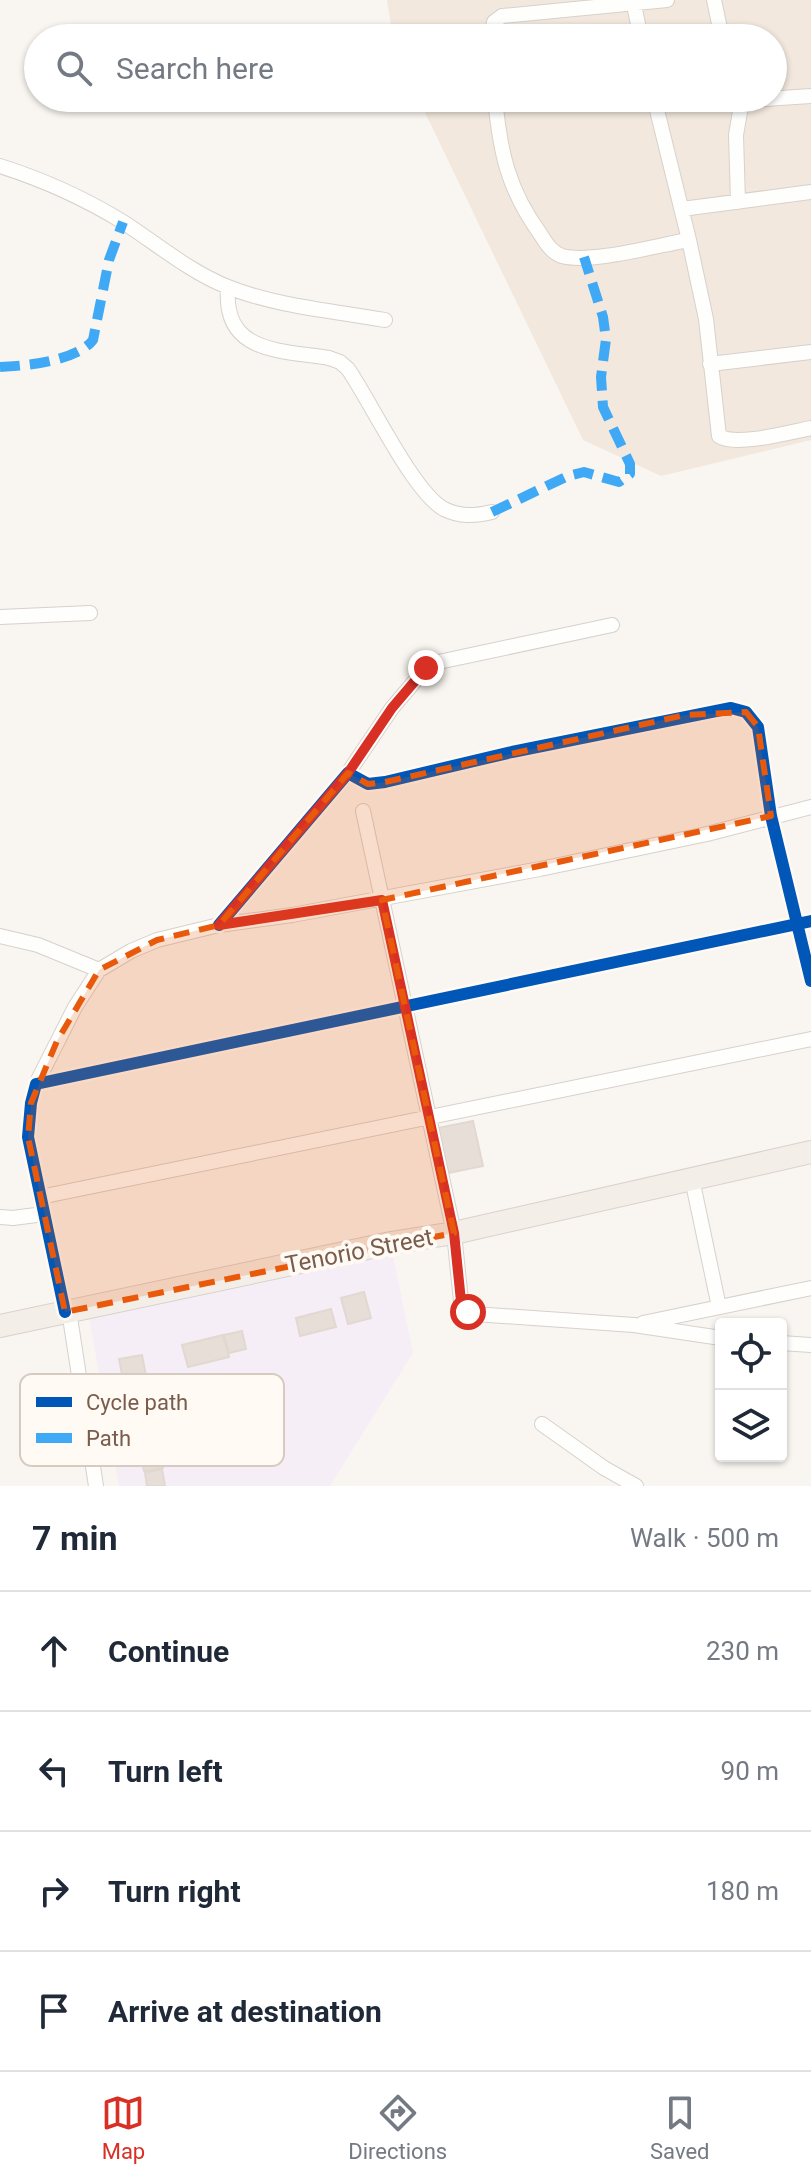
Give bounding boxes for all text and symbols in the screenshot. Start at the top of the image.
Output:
search box [24,24,787,112]
icon: search [52,46,96,90]
text: Search here [116,51,274,86]
route end [408,650,444,686]
street label: Tenorio Street [283,1223,435,1279]
route start [450,1294,486,1330]
map controls [715,1318,787,1462]
button: locate [715,1318,787,1390]
legend [20,1374,284,1466]
text: Cycle path [86,1390,188,1415]
button: layers [715,1390,787,1462]
text: Path [86,1426,131,1451]
text: 7 min [32,1518,117,1558]
text: Walk · 500 m [630,1523,779,1553]
icon: ahead [32,1629,76,1673]
text: Continue [108,1634,229,1669]
text: 230 m [706,1636,779,1666]
icon: left [32,1749,76,1793]
text: Turn left [108,1754,223,1789]
text: 90 m [721,1756,779,1786]
icon: right [32,1869,76,1913]
text: Turn right [108,1874,241,1909]
text: 180 m [706,1876,779,1906]
icon: arrive [32,1989,76,2033]
text: Arrive at destination [108,1994,382,2029]
tab: Map [101,2091,145,2164]
tab: Directions [348,2091,447,2164]
tab: Saved [650,2091,710,2164]

